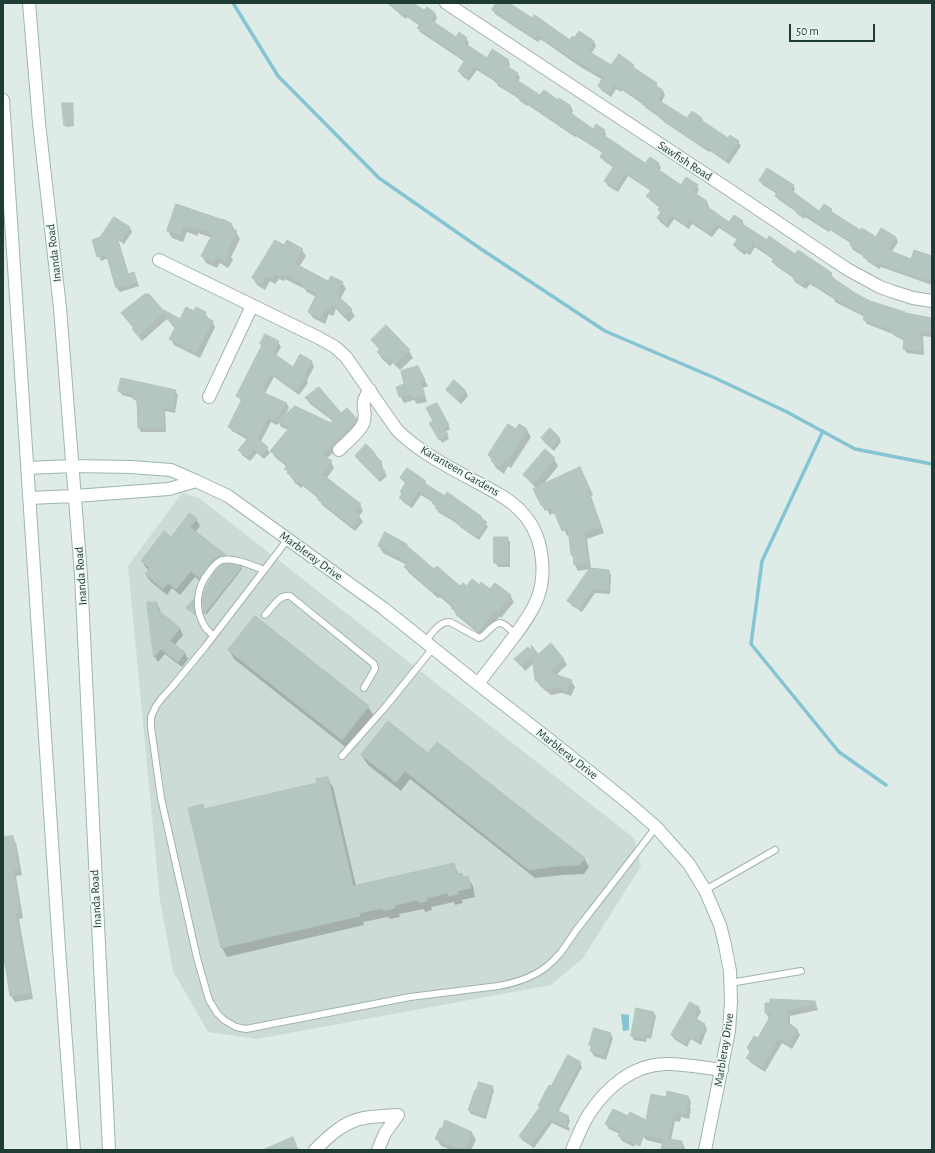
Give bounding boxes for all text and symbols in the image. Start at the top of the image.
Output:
scale bar [791,16,877,42]
text: 50 m [796,25,819,37]
street label: Sawfish Road [655,138,715,184]
street label: Inanda Road [43,223,65,283]
street label: Karanteen Gardens [418,443,502,499]
street label: Marbleray Drive [277,528,345,584]
street label: Inanda Road [72,546,90,606]
street label: Marbleray Drive [533,725,601,783]
street label: Inanda Road [87,869,105,929]
street label: Marbleray Drive [711,1012,737,1088]

